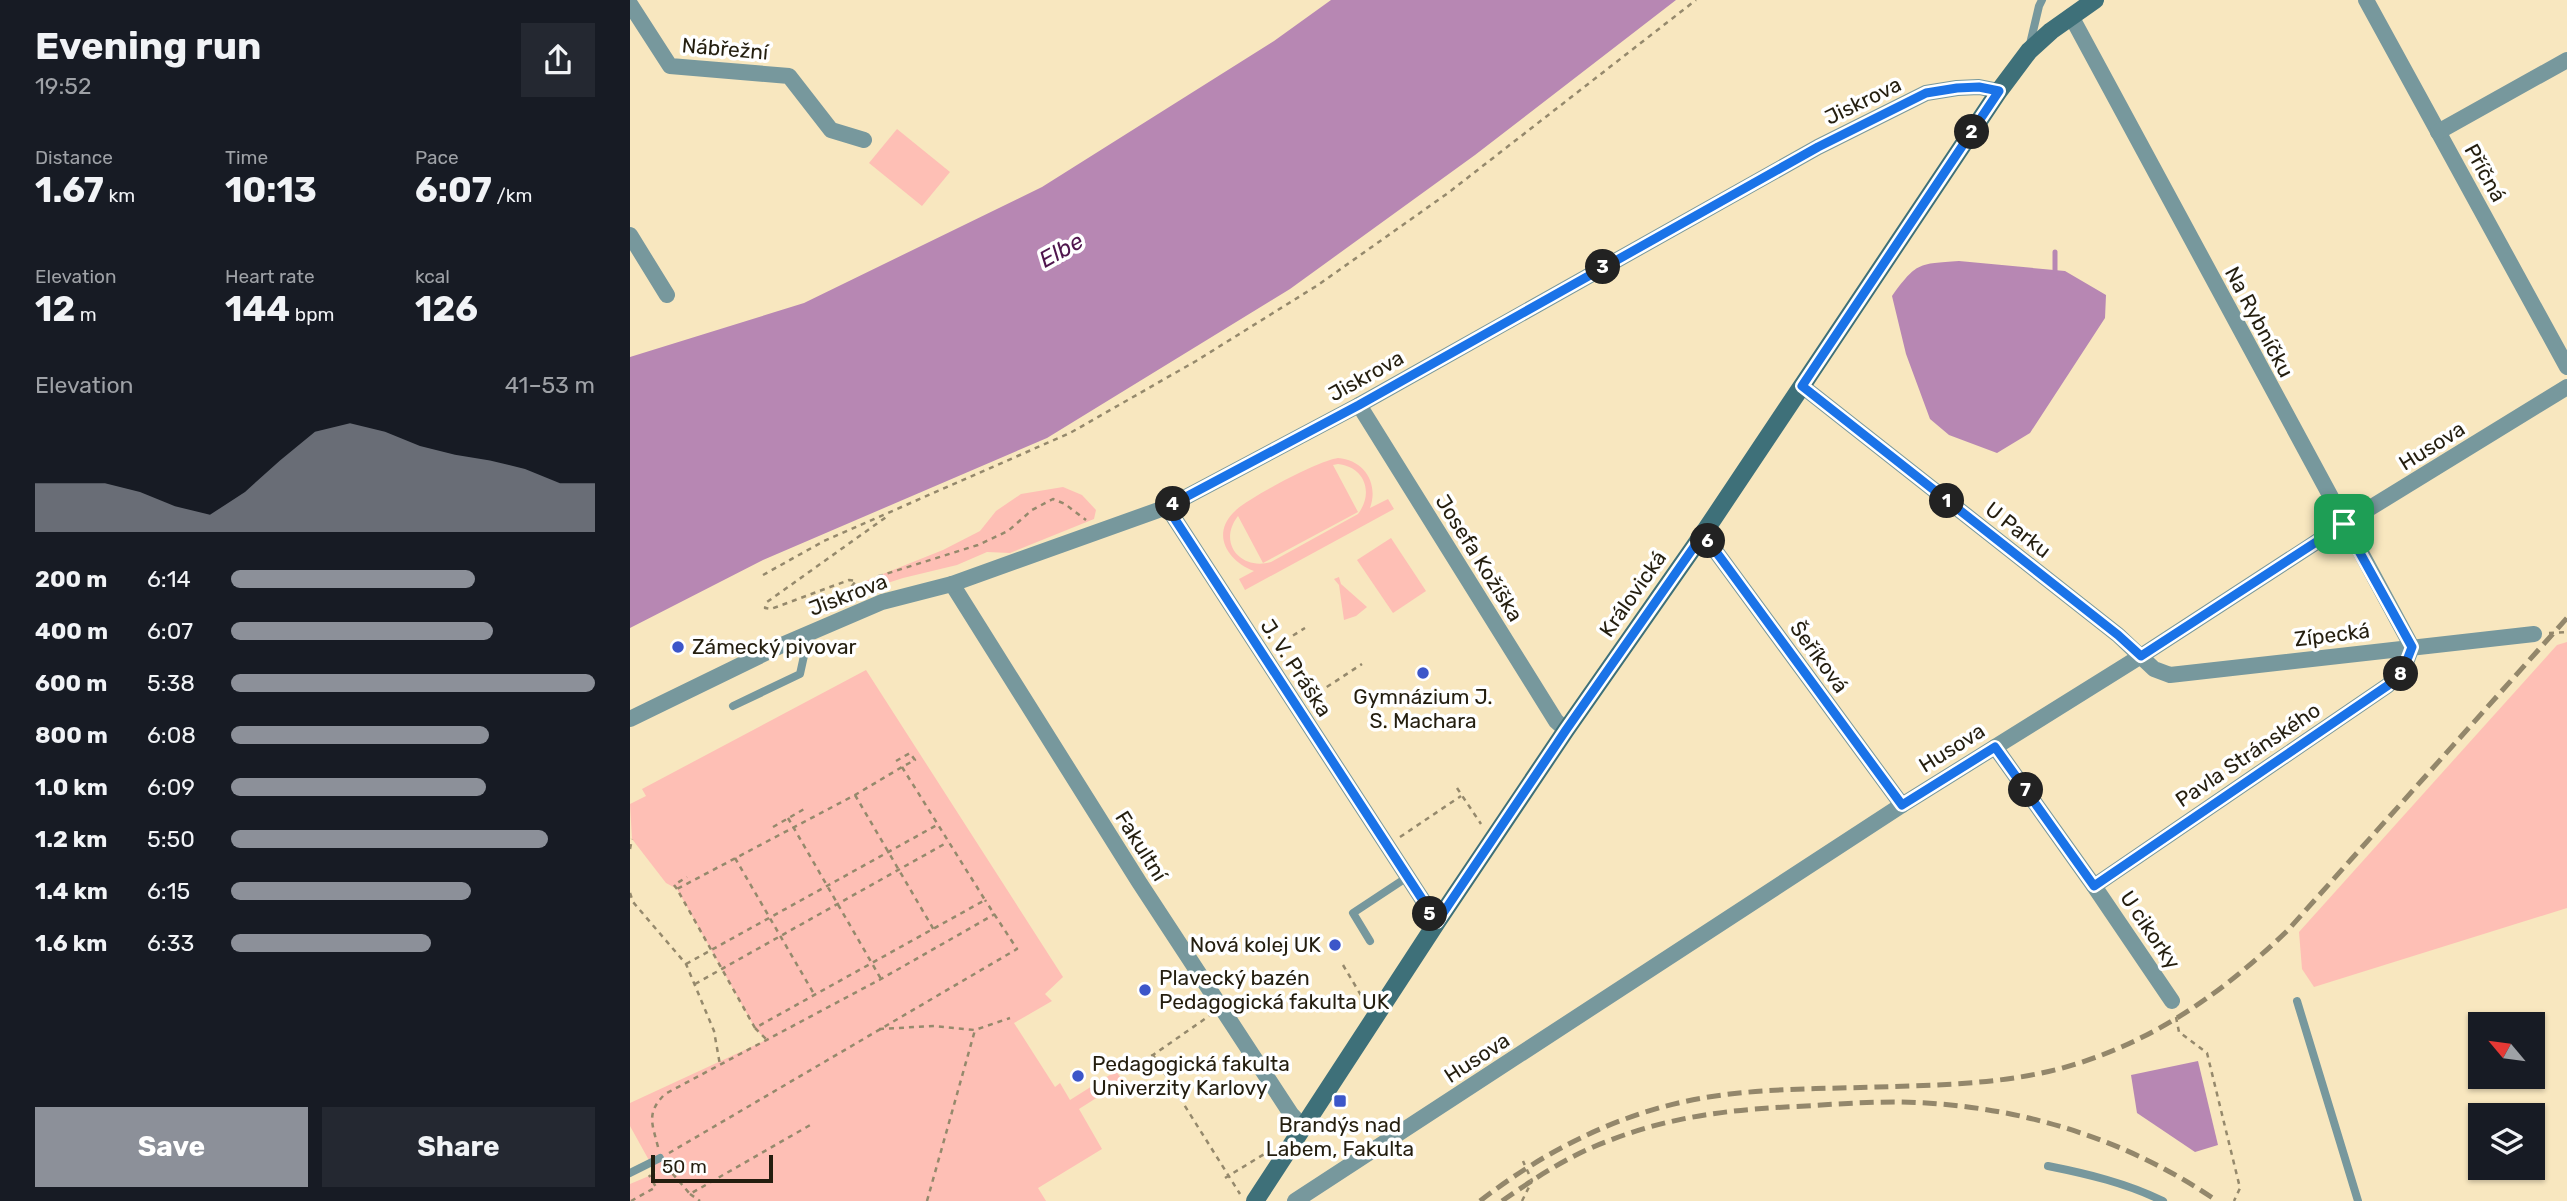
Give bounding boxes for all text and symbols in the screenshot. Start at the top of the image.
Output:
text: Evening run [35,23,261,69]
button: share [521,23,595,97]
street label: Nábřežní [681,32,770,65]
street label: Jiskrova [1820,71,1905,130]
text: 19:52 [35,72,92,100]
pin: 2 [1954,114,1990,150]
text: 2 [1965,120,1978,143]
street label: Příčná [2459,139,2512,206]
text: Distance [35,146,113,169]
text: Time [225,146,268,169]
text: Pace [415,146,459,169]
text: 1.67 [35,169,104,211]
text: 10:13 [225,169,317,211]
text: 6:07 [415,169,492,211]
text: km [104,184,135,207]
text: /km [492,184,532,207]
water label: Elbe [1034,227,1088,273]
pin: 3 [1586,250,1620,284]
text: 3 [1596,255,1609,278]
street label: Na Rybníčku [2220,262,2299,382]
text: Elevation [35,265,116,288]
text: Heart rate [225,265,315,288]
text: kcal [415,265,450,288]
text: 12 [35,288,75,330]
text: 144 [225,288,290,330]
text: 126 [415,288,478,330]
text: m [75,303,97,326]
text: bpm [290,303,334,326]
street label: Jiskrova [1324,345,1408,406]
text: Elevation [35,371,134,399]
text: 41–53 m [505,371,595,399]
street label: Husova [2394,416,2469,475]
pin: 1 [1930,484,1964,518]
pin: 4 [1156,486,1190,522]
text: 1 [1942,489,1951,512]
street label: Josefa Kožíška [1430,490,1528,626]
text: 4 [1166,492,1179,515]
pin [2314,494,2374,554]
street label: U Parku [1981,496,2056,563]
icon: arrive [2325,505,2363,543]
pin: 6 [1690,524,1726,558]
text: 6 [1701,529,1714,552]
street label: Královická [1594,546,1671,642]
text: 200 m [35,565,107,593]
text: 6:14 [147,565,191,593]
street label: Jiskrova [805,568,891,621]
street label: J. V. Práška [1256,614,1337,721]
street label: Šeříková [1785,616,1854,698]
text: 400 m [35,617,108,645]
text: 6:07 [147,617,193,645]
street label: Zípecká [2293,617,2371,652]
place label: Zámecký pivovar [692,634,857,659]
marker: Zámecký pivovar [670,639,686,655]
pin: 8 [2384,656,2418,692]
text: 8 [2394,662,2407,685]
marker: Gymnázium J. S. Machara [1415,665,1431,681]
text: 600 m [35,669,107,697]
text: 5:38 [147,669,195,697]
place label: Gymnázium J. S. Machara [1353,684,1493,733]
street label: Pavla Stránského [2171,697,2325,812]
street label: Husova [1914,718,1989,777]
text: 800 m [35,721,108,749]
text: 6:08 [147,721,196,749]
pin: 7 [2008,772,2044,808]
text: 1.0 km [35,773,108,801]
text: 6:09 [147,773,195,801]
text: 7 [2020,778,2031,801]
street label: Fakultní [1110,806,1173,886]
text: 1.2 km [35,825,107,853]
text: 5:50 [147,825,195,853]
text: 1.4 km [35,877,108,905]
text: 6:15 [147,877,190,905]
street label: U cikorky [2115,886,2186,974]
pin: 5 [1412,897,1448,932]
text: 5 [1423,902,1436,925]
text: 1.6 km [35,929,107,957]
text: 6:33 [147,929,194,957]
place label: Nová kolej UK [1190,932,1321,957]
marker: Nová kolej UK [1327,937,1343,953]
place label: Plavecký bazén Pedagogická fakulta UK [1159,965,1390,1014]
marker: Plavecký bazén Pedagogická fakulta UK [1137,982,1153,998]
north arrow [2468,1012,2544,1088]
map controls [2468,1012,2545,1180]
street label: Husova [1439,1027,1514,1088]
place label: Pedagogická fakulta Univerzity Karlovy [1092,1051,1290,1100]
marker: Pedagogická fakulta Univerzity Karlovy [1070,1068,1086,1084]
marker: Brandýs nad Labem, Fakulta [1332,1093,1348,1109]
button: layers [2468,1103,2545,1180]
button: Save [35,1107,308,1187]
button: Share [322,1107,595,1187]
place label: Brandýs nad Labem, Fakulta [1266,1112,1414,1161]
scale bar [651,1152,774,1184]
text: 50 m [662,1155,707,1178]

